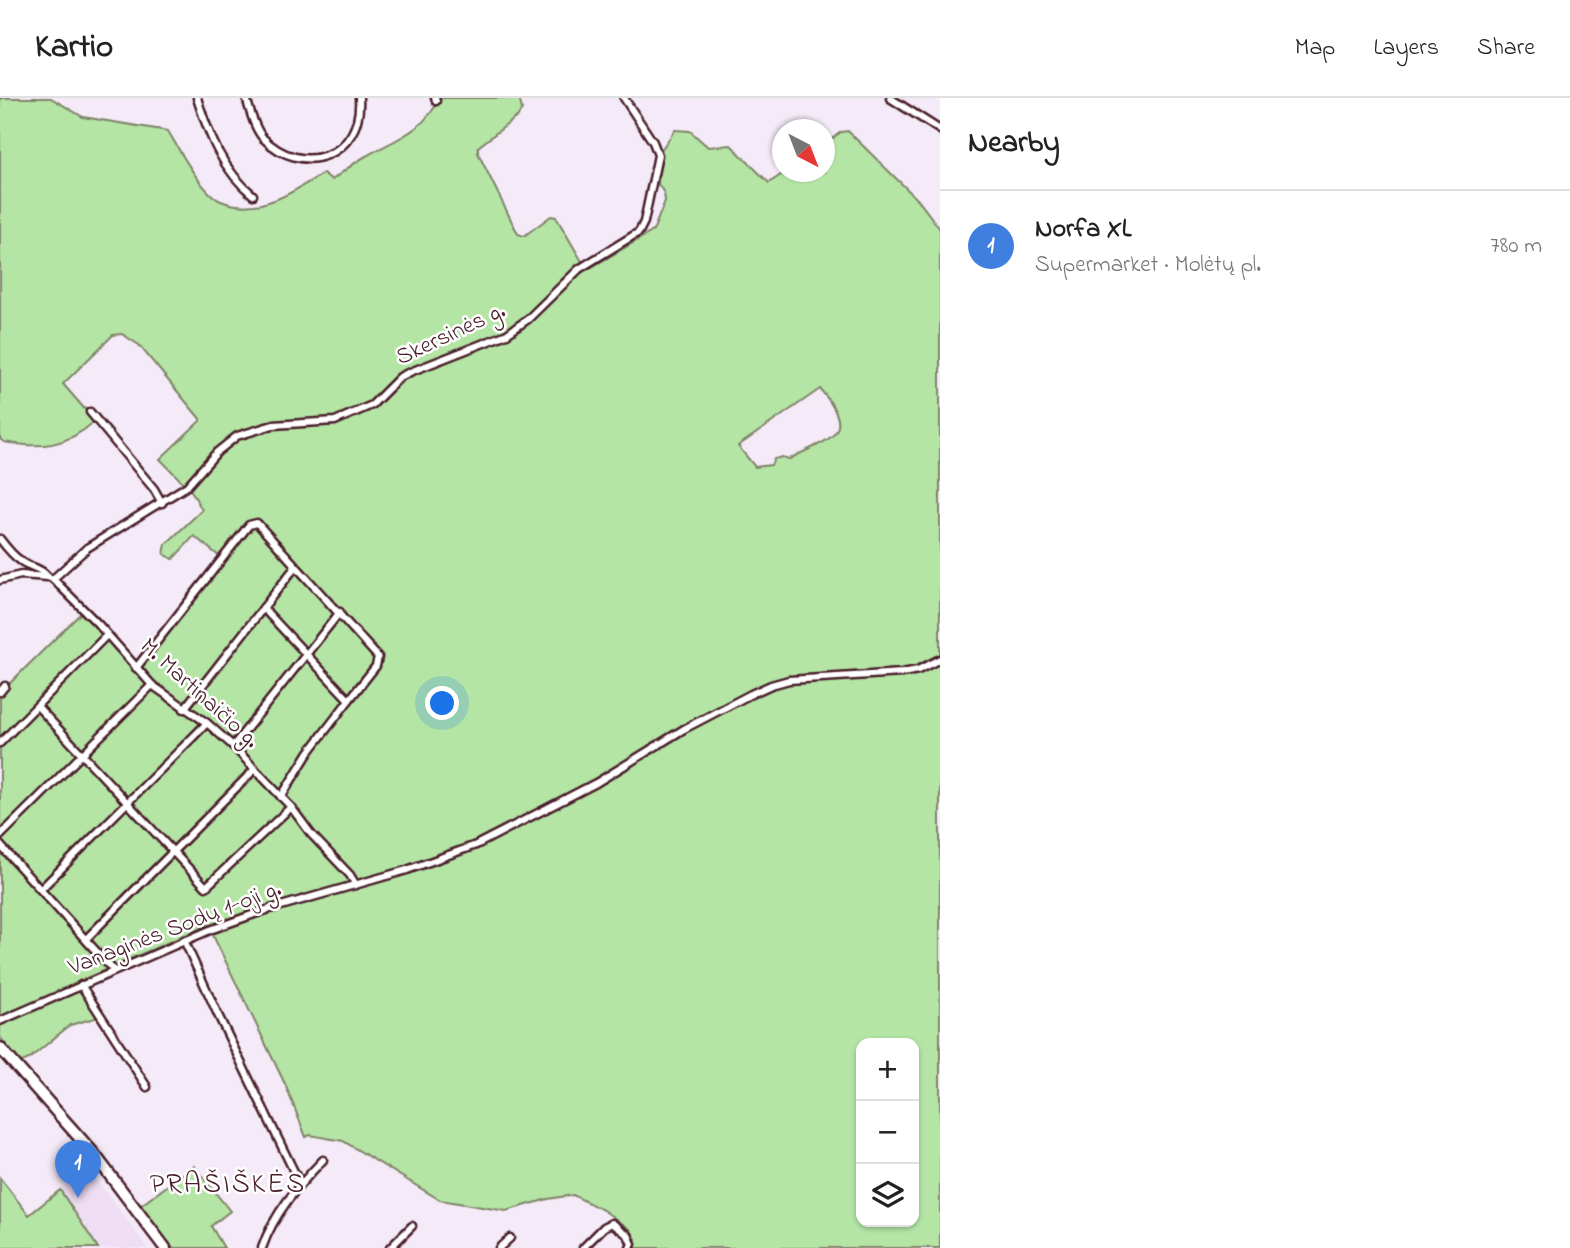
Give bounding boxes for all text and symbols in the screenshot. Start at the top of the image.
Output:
text: Kartio [35,24,113,72]
text: Map [1295,31,1335,66]
text: Layers [1373,31,1439,66]
text: Share [1477,31,1535,66]
north arrow [772,119,835,182]
text: Nearby [968,122,1060,166]
text: Norfa XL [1035,211,1131,249]
text: 1 [987,230,995,263]
text: 780 m [1490,230,1542,263]
text: Supermarket · Molėtų pl. [1035,249,1261,282]
street label: Skersinės g. [391,294,512,376]
street label: M. Martinaičio g. [131,630,267,758]
your location [425,686,459,720]
street label: Vanaginės Sodų 1-oji g. [63,872,287,986]
map controls [856,1038,919,1227]
button: + [856,1038,919,1101]
button: − [856,1101,919,1164]
pin: 1 [55,1140,101,1198]
button: layers [856,1164,919,1227]
district label: PRAŠIŠKĖS [150,1165,306,1206]

